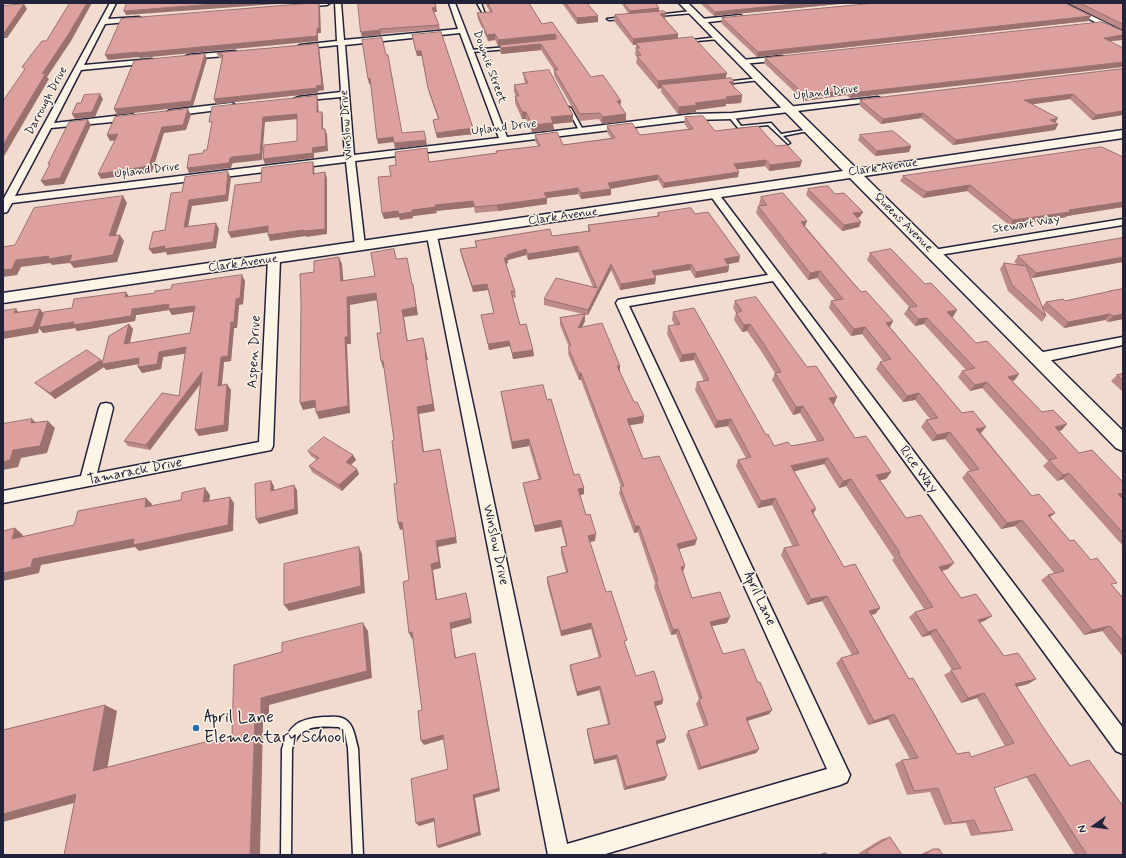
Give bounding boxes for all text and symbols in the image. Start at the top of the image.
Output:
street label: Downie Street [469,29,509,105]
street label: Darrough Drive [23,64,71,138]
street label: Upland Drive [793,82,859,104]
street label: Winslow Drive [337,89,357,161]
street label: Upland Drive [471,117,537,139]
street label: Clark Avenue [847,156,919,180]
street label: Upland Drive [114,160,180,182]
street label: Queens Avenue [870,190,936,256]
street label: Clark Avenue [527,205,599,229]
street label: Stewart Way [991,213,1061,237]
street label: Clark Avenue [207,252,279,276]
street label: Aspen Drive [245,315,265,389]
street label: Rice Way [895,443,941,497]
street label: Tamarack Drive [86,455,184,489]
street label: Winslow Drive [478,503,512,587]
street label: April Lane [739,569,779,629]
place label: April Lane Elementary School [204,708,345,748]
marker: April Lane Elementary School [191,723,201,733]
north arrow [1074,806,1114,846]
text: N [1075,824,1090,834]

